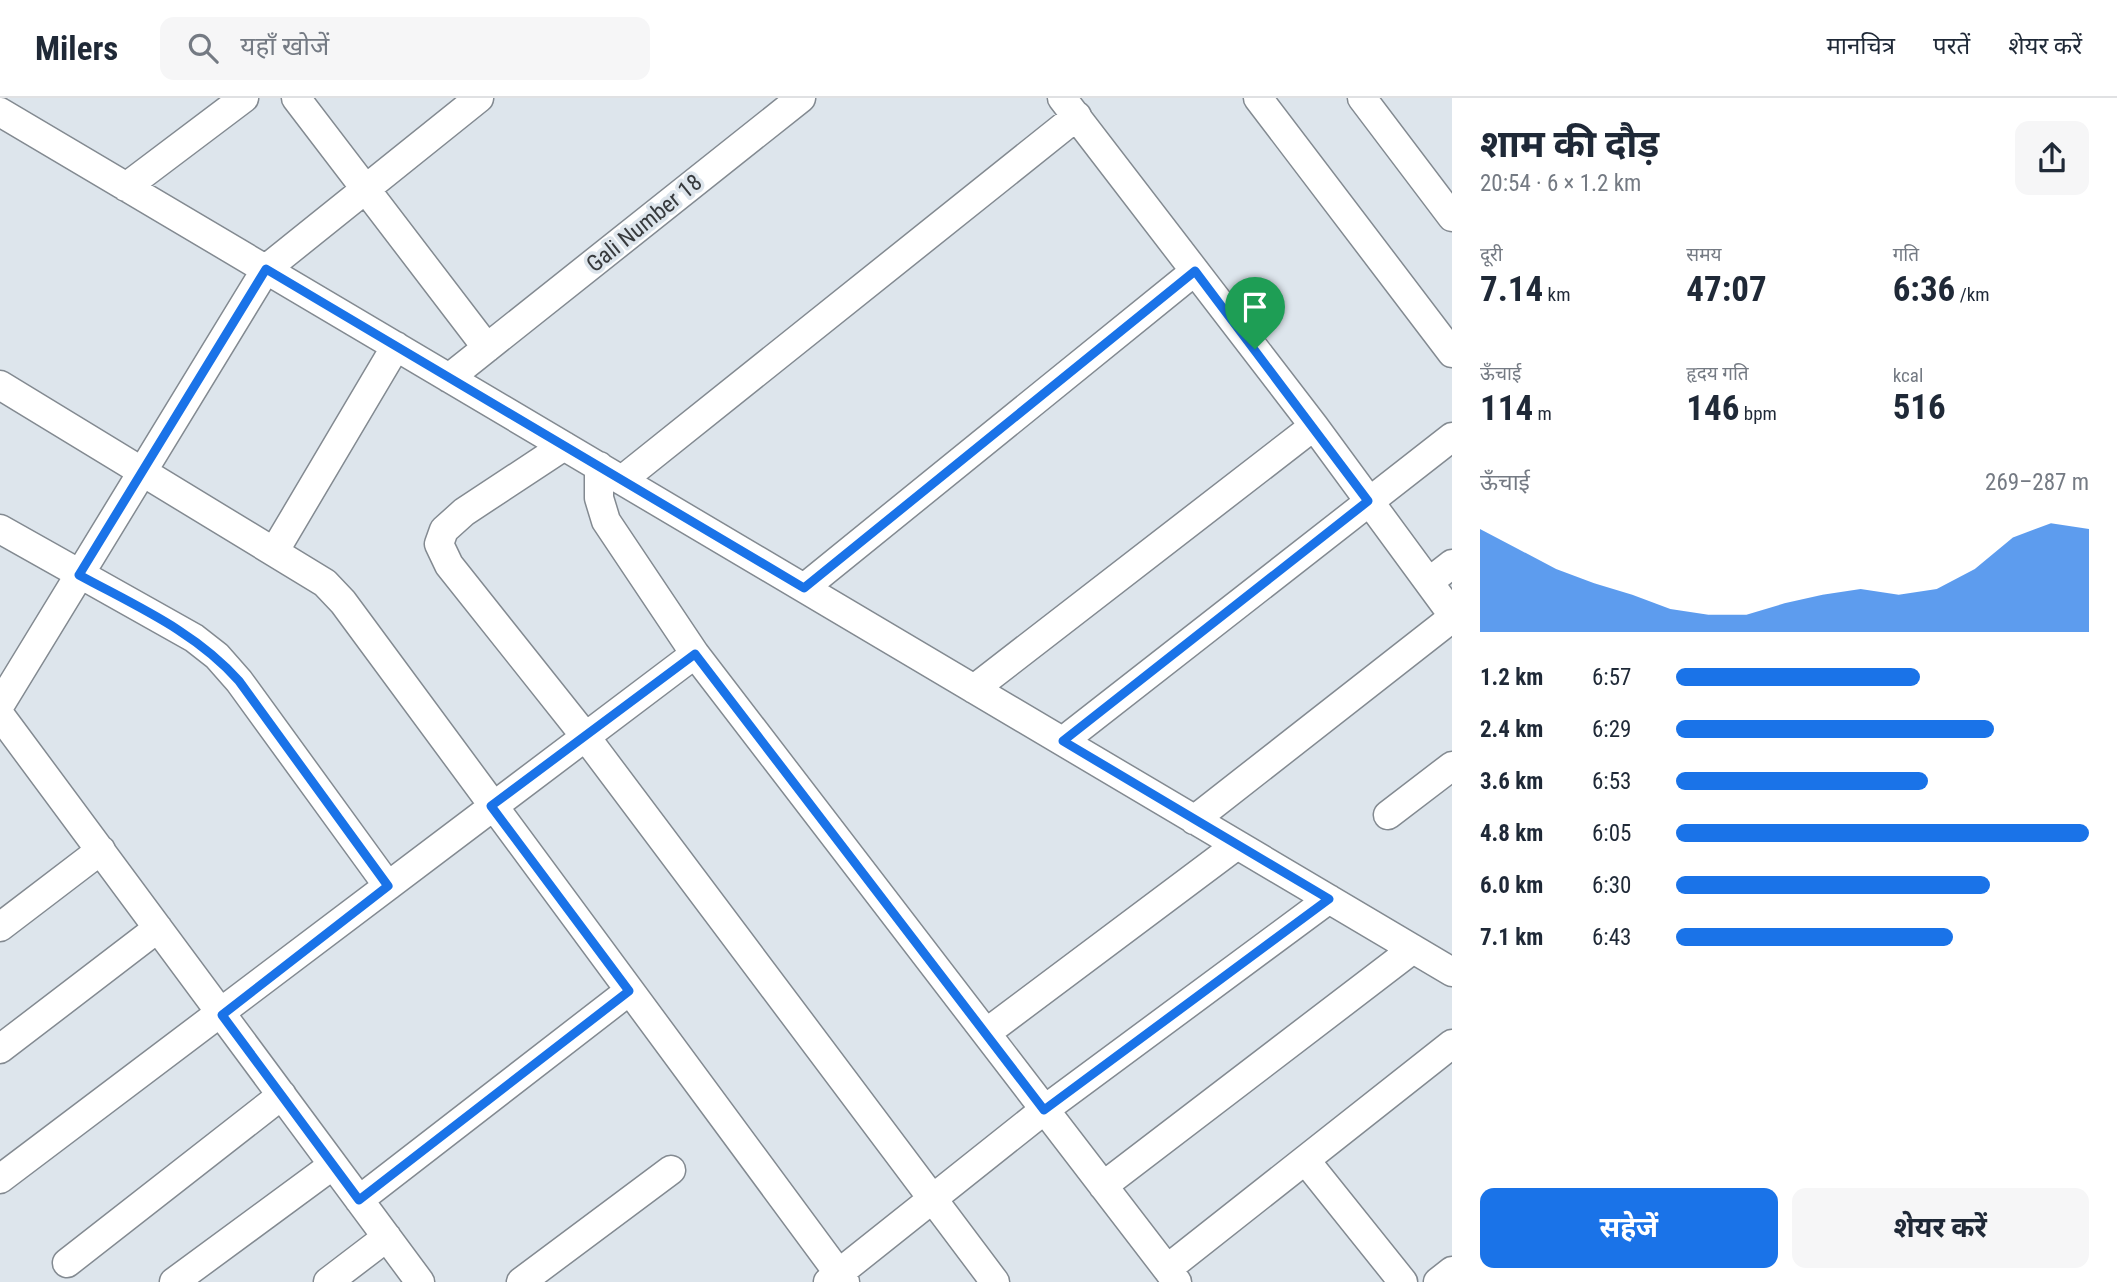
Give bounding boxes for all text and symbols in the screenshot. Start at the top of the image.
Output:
search box [160,17,650,80]
text: Milers [35,29,118,68]
icon: search [184,29,222,67]
text: यहाँ खोजें [240,31,329,61]
text: मानचित्र [1826,32,1895,60]
text: परतें [1933,32,1970,60]
text: शेयर करें [2008,32,2082,60]
button: share [2015,121,2089,195]
text: शाम की दौड़ [1480,122,1659,166]
street label: Gali Number 18 [581,169,707,278]
text: 20:54 · 6 × 1.2 km [1480,170,1641,197]
text: दूरी [1480,243,1503,266]
text: समय [1686,243,1722,266]
text: गति [1893,243,1919,266]
text: 7.14 [1480,269,1543,310]
text: 47:07 [1686,269,1767,310]
text: 6:36 [1893,269,1955,310]
pin [1225,277,1285,349]
text: km [1543,283,1570,306]
text: /km [1955,283,1990,306]
icon: arrive [1236,288,1274,326]
text: ऊँचाई [1480,362,1521,385]
text: हृदय गति [1686,362,1749,385]
text: kcal [1893,364,1923,387]
text: 516 [1893,387,1946,428]
text: 114 [1480,388,1533,429]
text: 146 [1686,388,1739,429]
text: m [1533,402,1552,425]
text: bpm [1739,402,1777,425]
text: ऊँचाई [1480,469,1530,496]
text: 269–287 m [1985,469,2089,496]
text: 1.2 km [1480,664,1543,691]
text: 6:57 [1592,664,1631,691]
text: 2.4 km [1480,716,1543,743]
text: 6:29 [1592,716,1631,743]
text: 3.6 km [1480,768,1543,795]
text: 6:53 [1592,768,1631,795]
text: 4.8 km [1480,820,1543,847]
text: 6:05 [1592,820,1631,847]
text: 6.0 km [1480,872,1543,899]
text: 6:30 [1592,872,1631,899]
text: 7.1 km [1480,924,1543,951]
text: 6:43 [1592,924,1631,951]
button: सहेजें [1480,1188,1778,1268]
button: शेयर करें [1792,1188,2089,1268]

